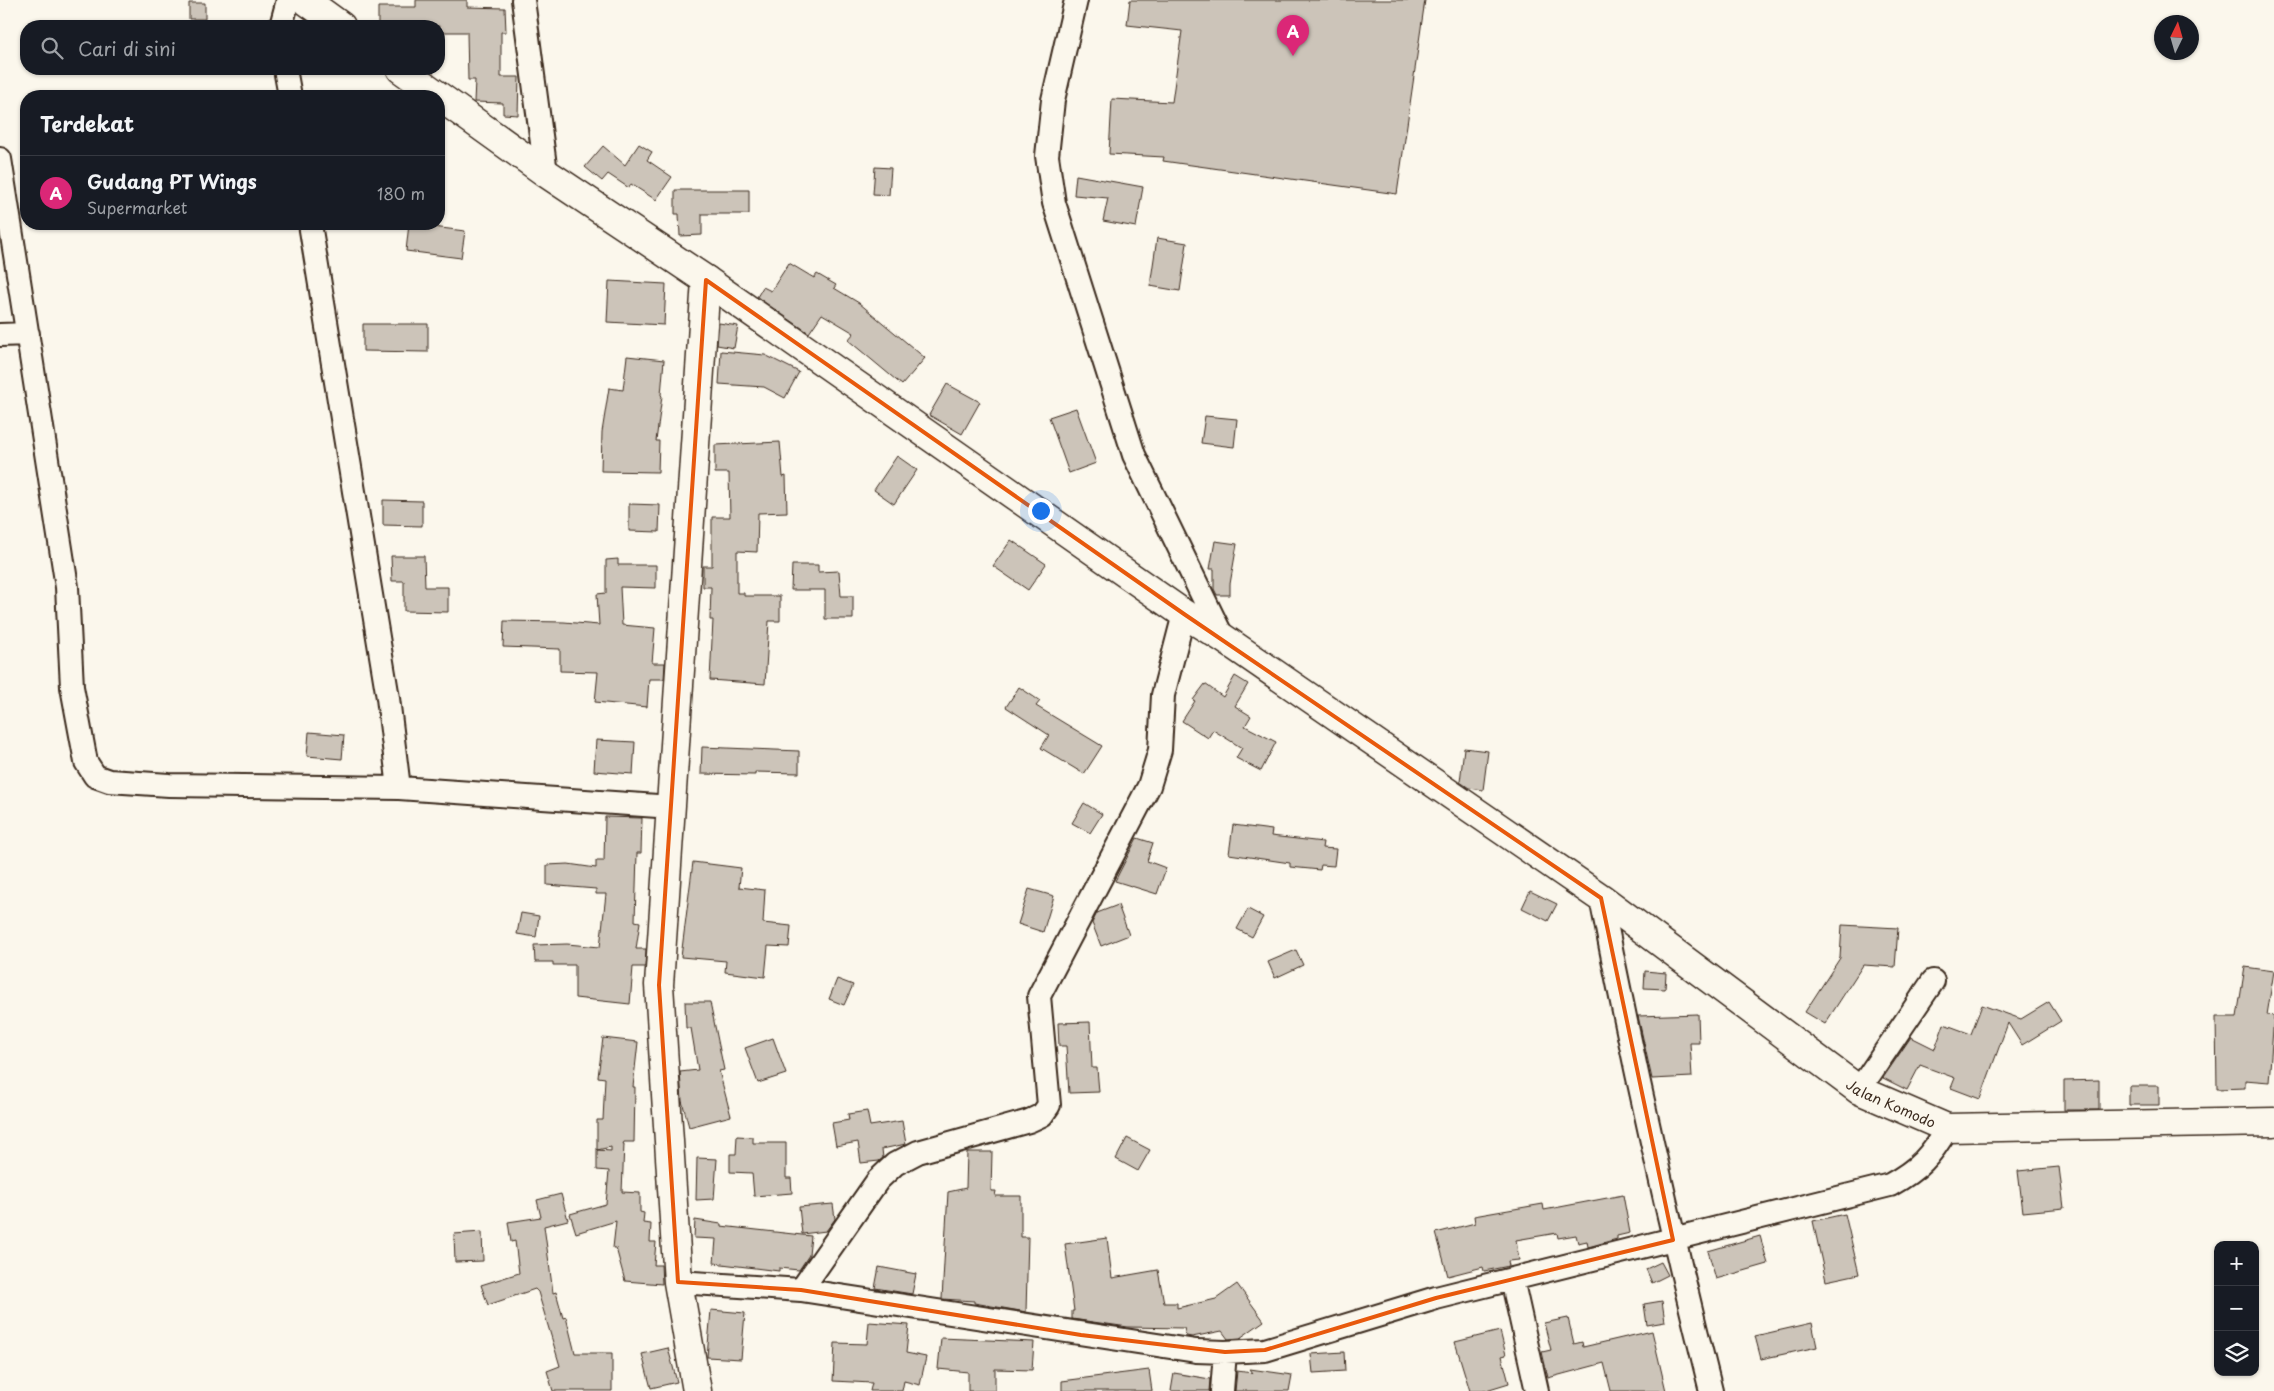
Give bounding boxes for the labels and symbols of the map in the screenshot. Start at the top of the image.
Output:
pin: A [1277,15,1309,56]
north arrow [2154,15,2199,60]
your location [1028,498,1054,524]
street label: Jalan Komodo [1842,1074,1939,1133]

